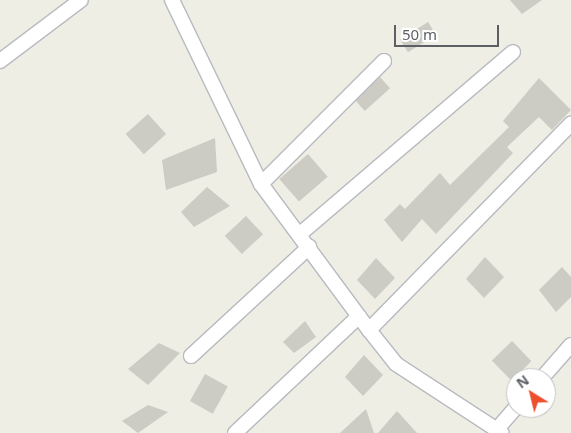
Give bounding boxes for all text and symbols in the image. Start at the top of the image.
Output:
scale bar [396,15,501,47]
text: 50 m [402,24,437,44]
north arrow [506,368,556,418]
text: N [512,370,533,392]

